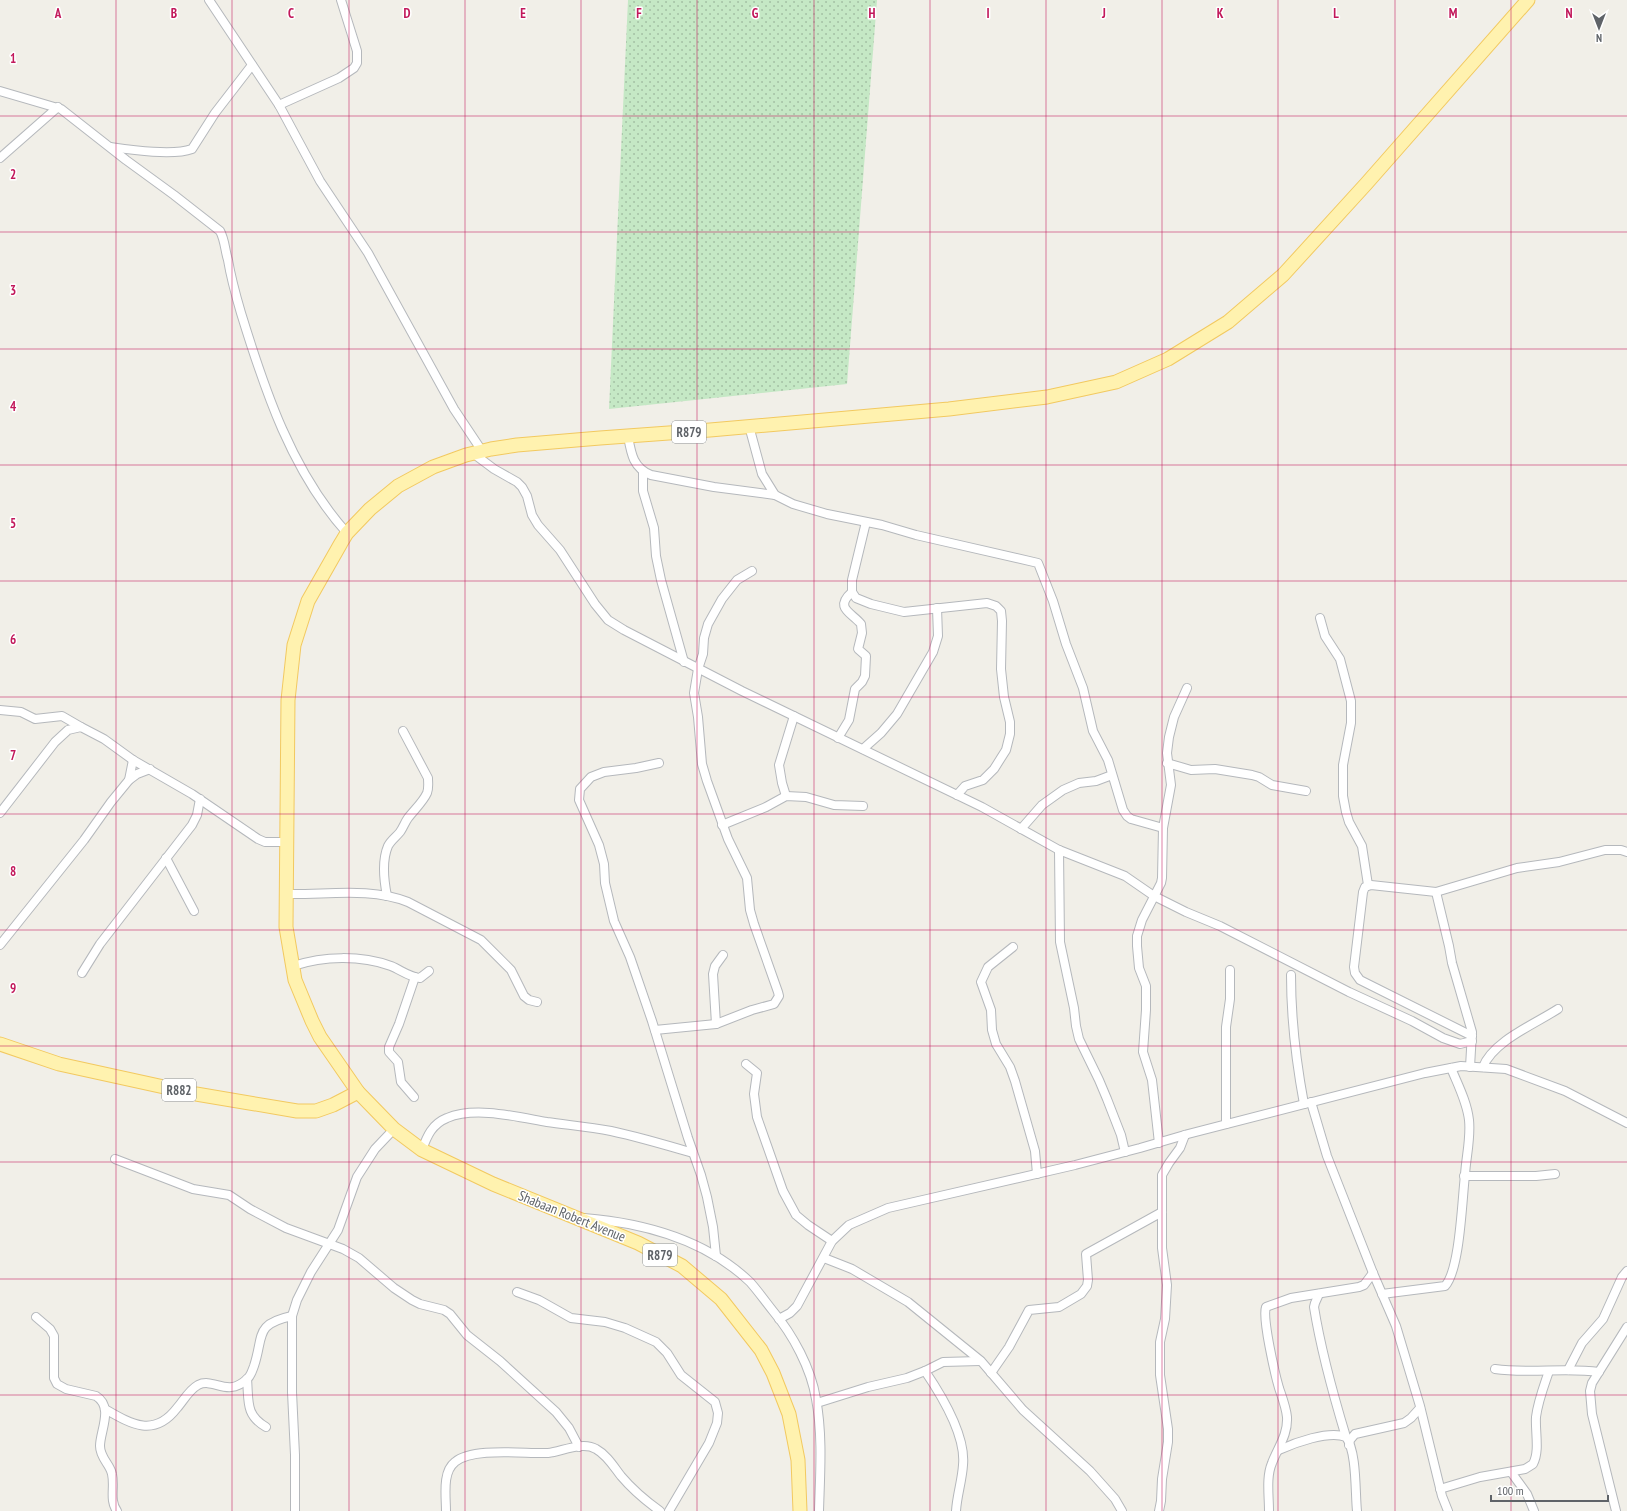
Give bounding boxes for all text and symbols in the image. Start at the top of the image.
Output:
text: A [54,5,62,22]
text: B [171,5,177,22]
text: C [288,5,294,22]
text: D [404,5,411,22]
text: E [520,5,526,22]
text: F [636,5,642,22]
text: G [752,5,759,22]
text: H [869,5,876,22]
text: I [986,5,990,22]
text: J [1101,5,1106,22]
text: K [1217,5,1224,22]
text: L [1333,5,1339,22]
text: M [1449,5,1458,22]
text: N [1565,5,1573,22]
north arrow [1579,8,1619,48]
text: N [1596,31,1602,45]
text: 1 [10,50,16,67]
text: 2 [10,166,16,183]
text: 3 [10,282,16,299]
text: 4 [10,398,17,415]
road number: R879 [672,421,706,443]
text: 5 [10,515,16,532]
text: 6 [10,631,16,648]
text: 7 [10,747,16,764]
text: 8 [10,863,16,880]
text: 9 [10,980,16,997]
road number: R882 [162,1079,196,1101]
street label: Shabaan Robert Avenue [516,1186,629,1246]
road number: R879 [643,1244,677,1266]
scale bar [1491,1477,1608,1503]
text: 100 m [1497,1483,1524,1498]

